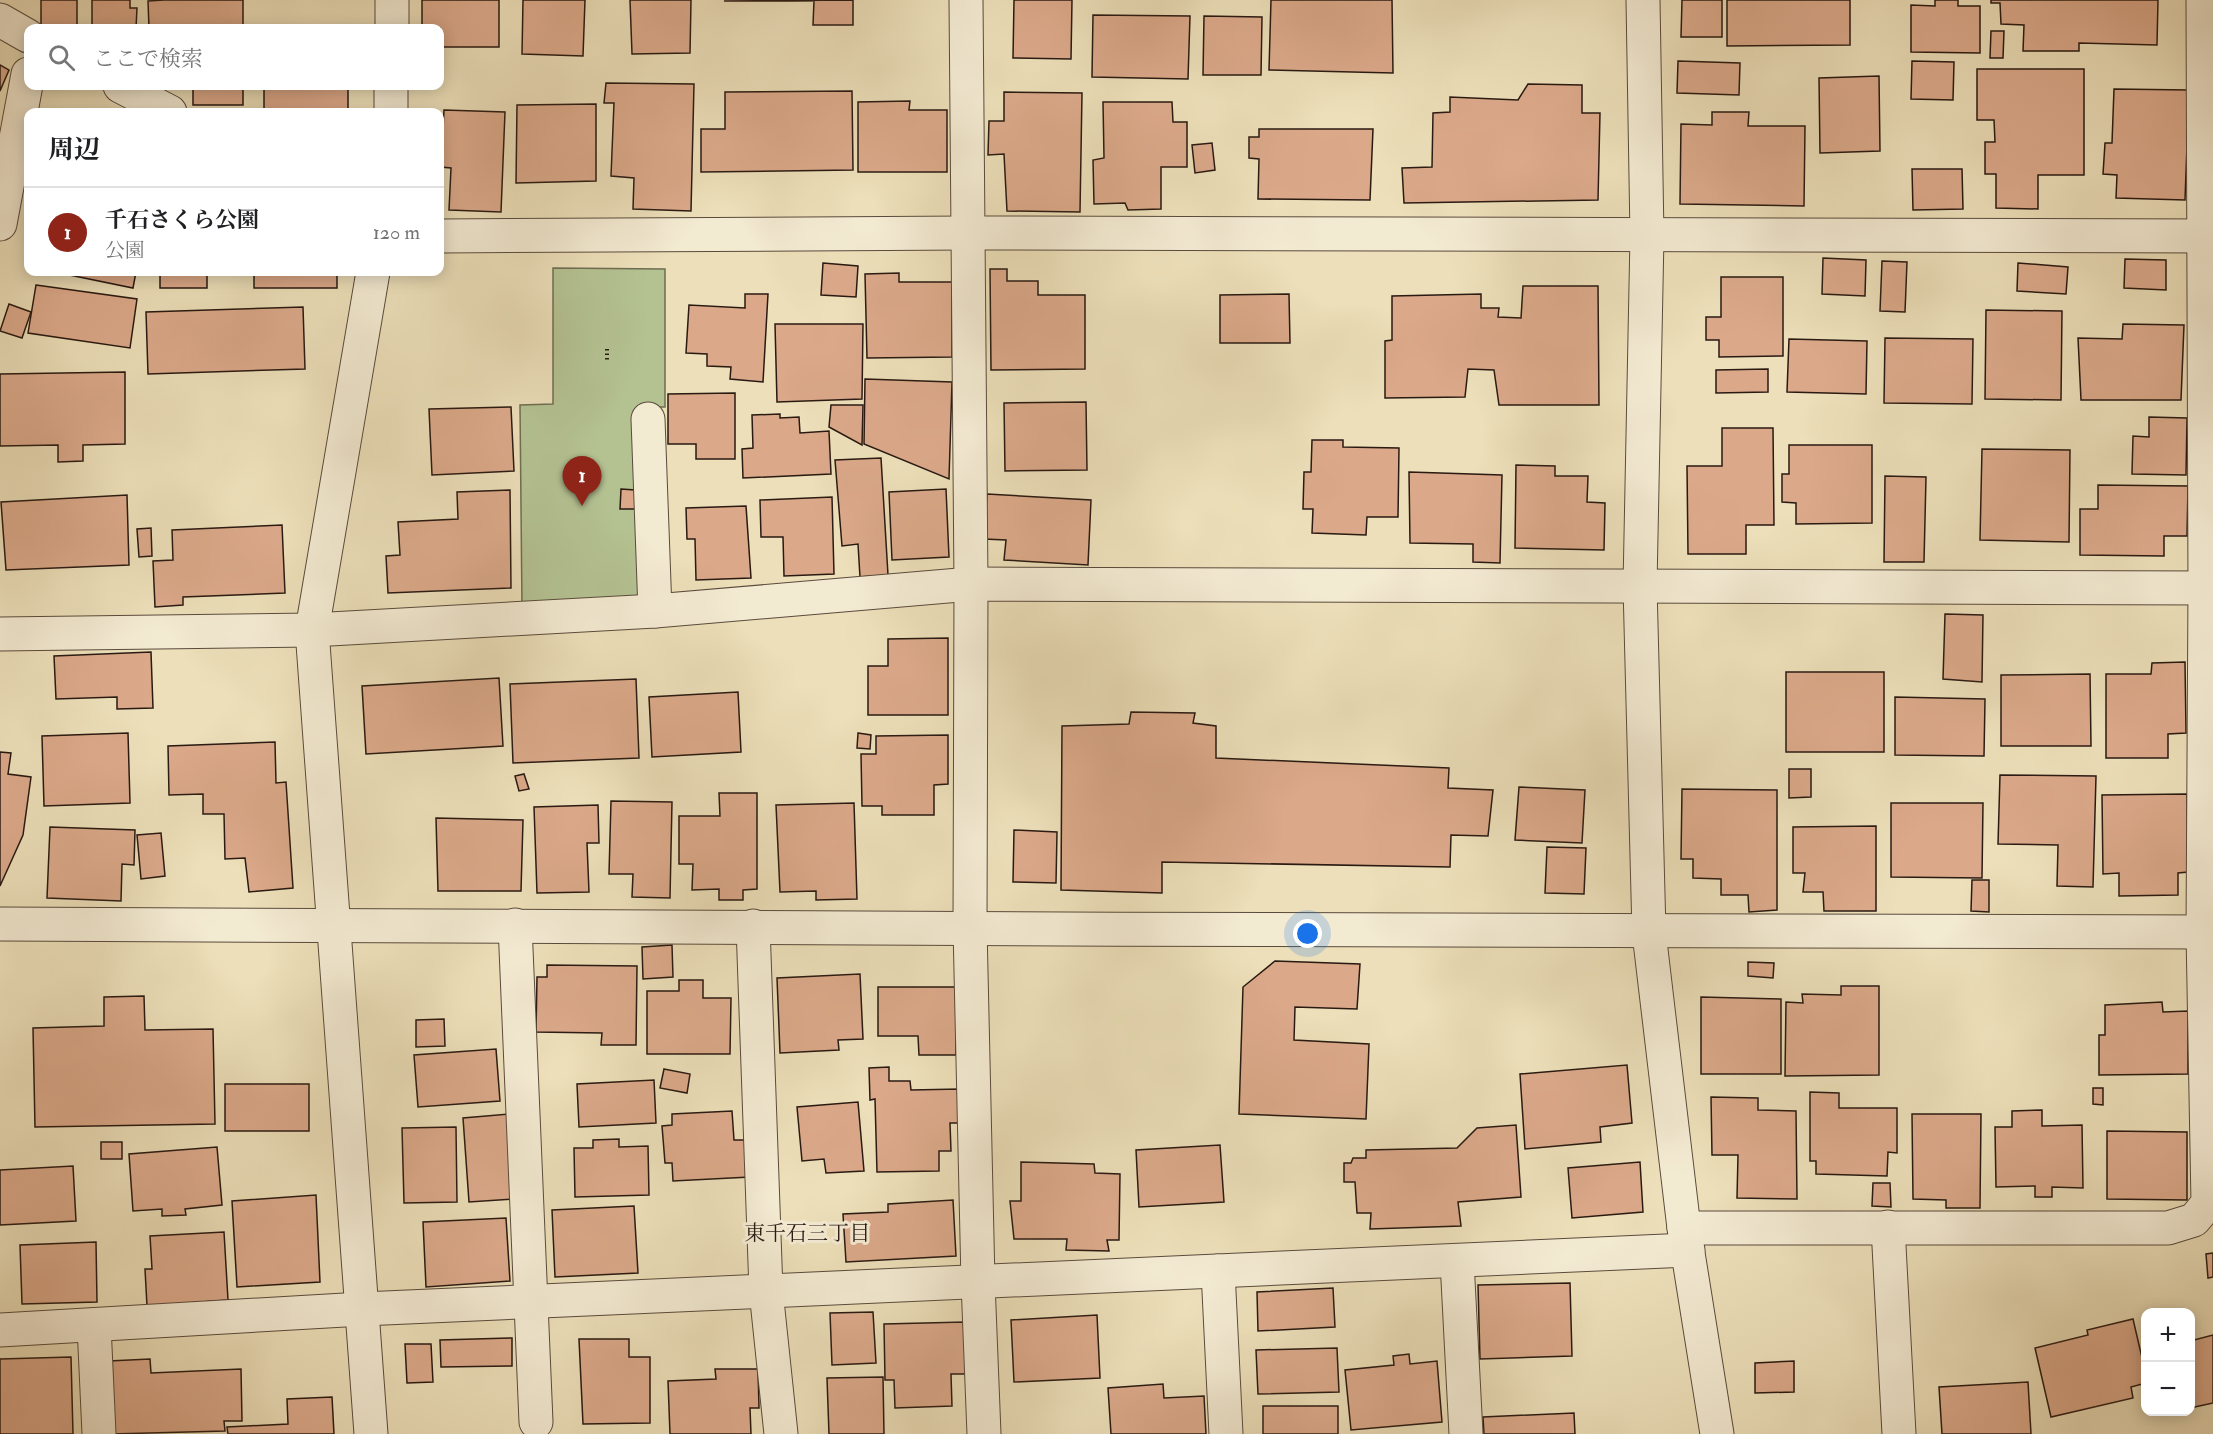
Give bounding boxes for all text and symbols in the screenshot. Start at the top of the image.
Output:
search box [24,24,444,90]
icon: search [45,41,78,74]
text: ここで検索 [93,45,203,73]
text: 周辺 [48,134,100,166]
text: 千石さくら公園 [105,206,259,234]
text: 1 [64,220,71,245]
text: 120 m [373,220,420,245]
text: 公園 [105,238,145,263]
pin: 1 [562,456,602,506]
your location [1293,919,1322,948]
district label: 東千石三丁目 [744,1220,870,1247]
map controls [2141,1308,2195,1416]
button: + [2141,1308,2195,1362]
button: − [2141,1362,2195,1416]

